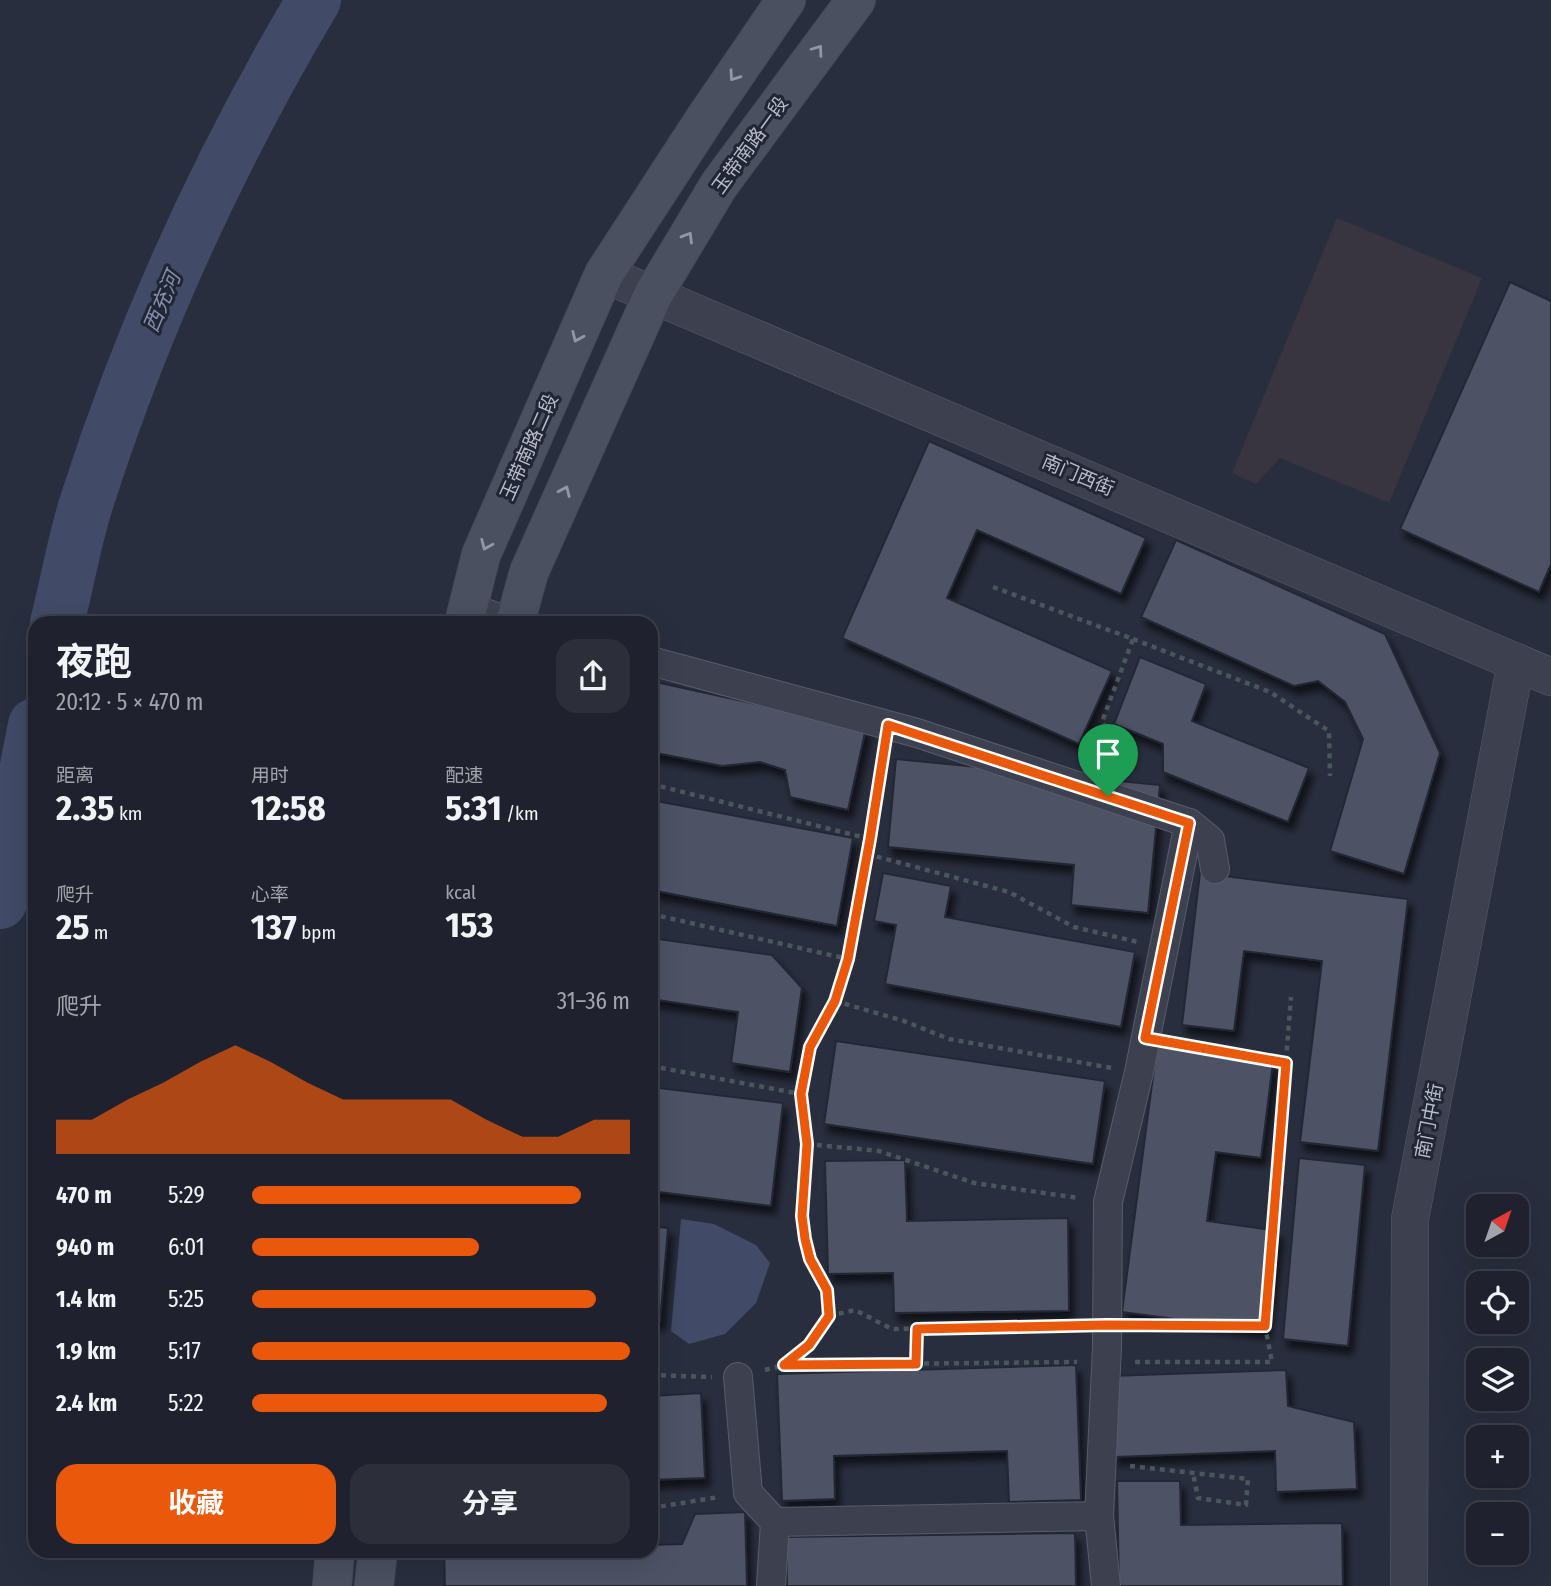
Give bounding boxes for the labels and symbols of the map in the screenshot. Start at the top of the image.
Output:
one-way arrow [810,46,823,58]
one-way arrow [730,68,742,81]
street label: 玉带南路一段 [707,92,793,198]
one-way arrow [680,231,693,244]
water label: 西充河 [138,264,188,336]
one-way arrow [571,330,585,342]
street label: 玉带南路二段 [495,390,563,504]
street label: 南门西街 [1039,450,1117,500]
one-way arrow [557,486,571,498]
one-way arrow [480,538,494,551]
pin [1078,724,1138,796]
street label: 南门中街 [1410,1081,1448,1161]
north arrow [1466,1194,1530,1256]

